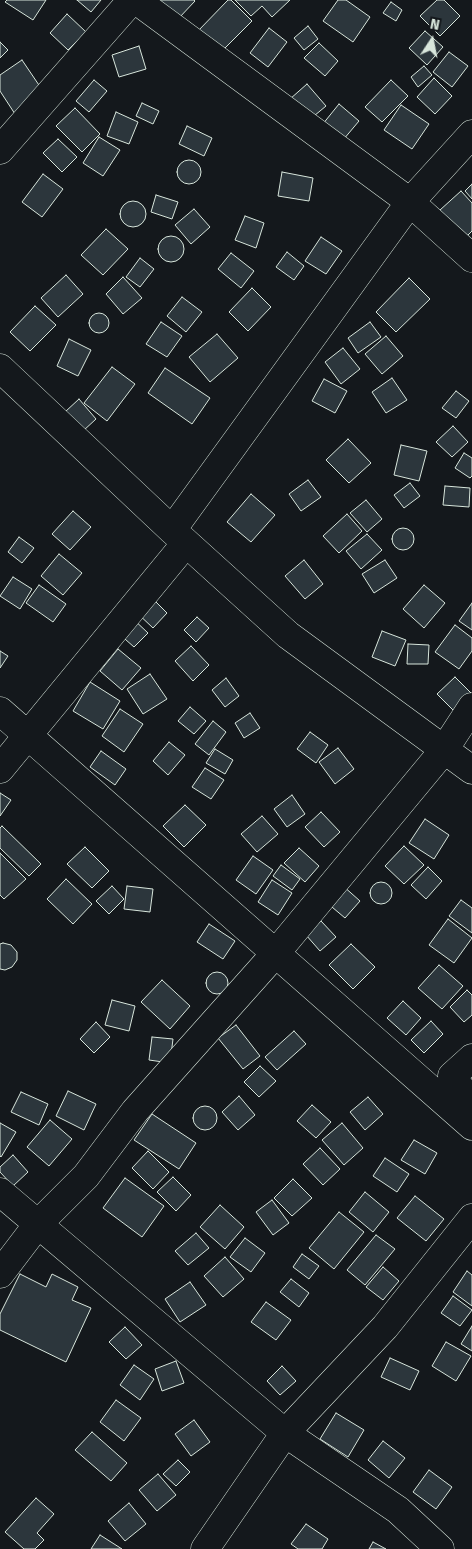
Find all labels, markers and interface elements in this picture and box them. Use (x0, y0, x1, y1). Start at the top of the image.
north arrow (407, 15, 457, 65)
text: N (429, 16, 441, 34)

